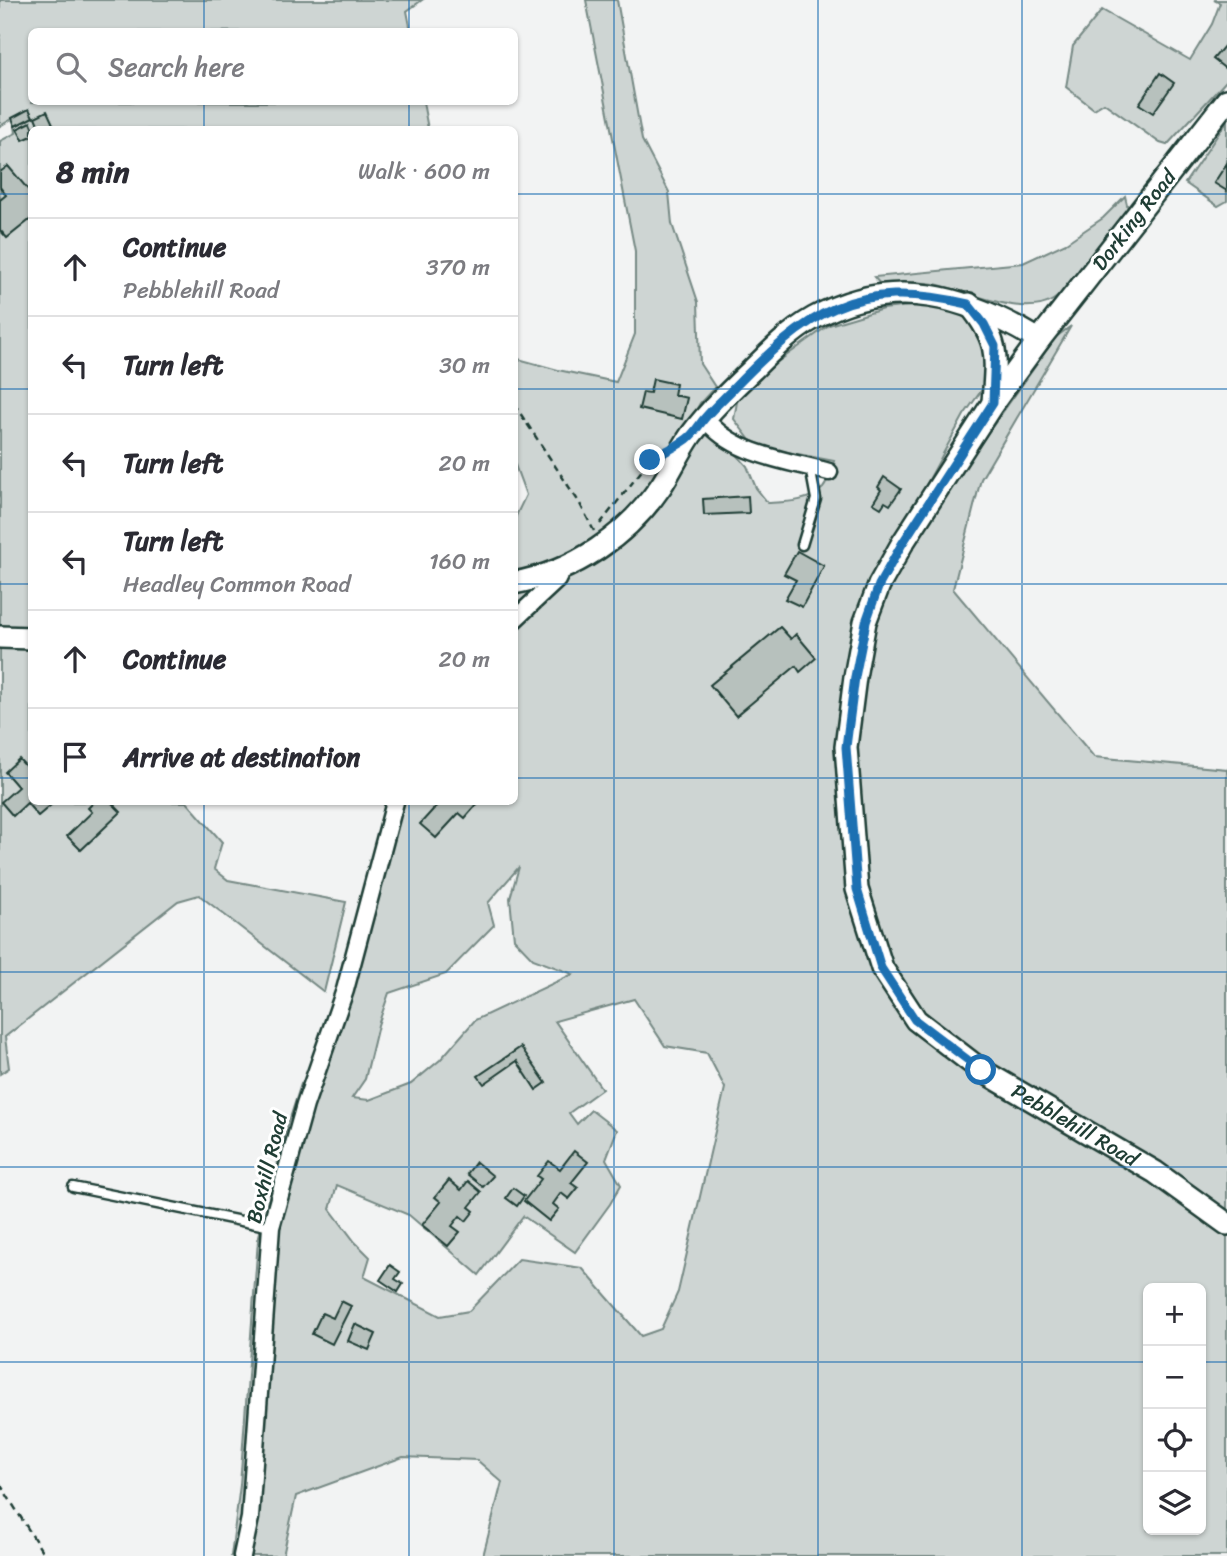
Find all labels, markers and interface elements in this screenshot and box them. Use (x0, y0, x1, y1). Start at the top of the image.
search box (28, 28, 518, 105)
text: Search here (108, 44, 245, 90)
icon: search (52, 48, 90, 86)
text: 8 min (56, 145, 129, 199)
text: Walk · 600 m (358, 151, 490, 192)
street label: Dorking Road (1082, 159, 1187, 279)
text: Continue (123, 224, 226, 270)
text: 370 m (426, 247, 490, 288)
icon: ahead (56, 248, 94, 286)
text: Pebblehill Road (123, 270, 279, 311)
text: Turn left (123, 342, 223, 388)
text: 30 m (439, 345, 490, 386)
icon: left (56, 346, 94, 384)
text: Turn left (123, 440, 223, 486)
text: 20 m (439, 443, 490, 484)
icon: left (56, 444, 94, 482)
route end (634, 444, 665, 475)
text: Turn left (123, 518, 223, 564)
text: 160 m (429, 541, 490, 582)
icon: left (56, 542, 94, 580)
text: Headley Common Road (123, 564, 351, 605)
text: Continue (123, 636, 226, 682)
text: 20 m (439, 639, 490, 680)
icon: ahead (56, 640, 94, 678)
text: Arrive at destination (123, 734, 360, 780)
icon: arrive (56, 738, 94, 776)
route start (965, 1054, 996, 1085)
street label: Pebblehill Road (1004, 1073, 1148, 1178)
street label: Boxhill Road (235, 1106, 300, 1228)
map controls (1143, 1283, 1206, 1535)
button: + (1143, 1283, 1206, 1346)
button: − (1143, 1346, 1206, 1409)
button: locate (1143, 1409, 1206, 1472)
button: layers (1143, 1472, 1206, 1535)

